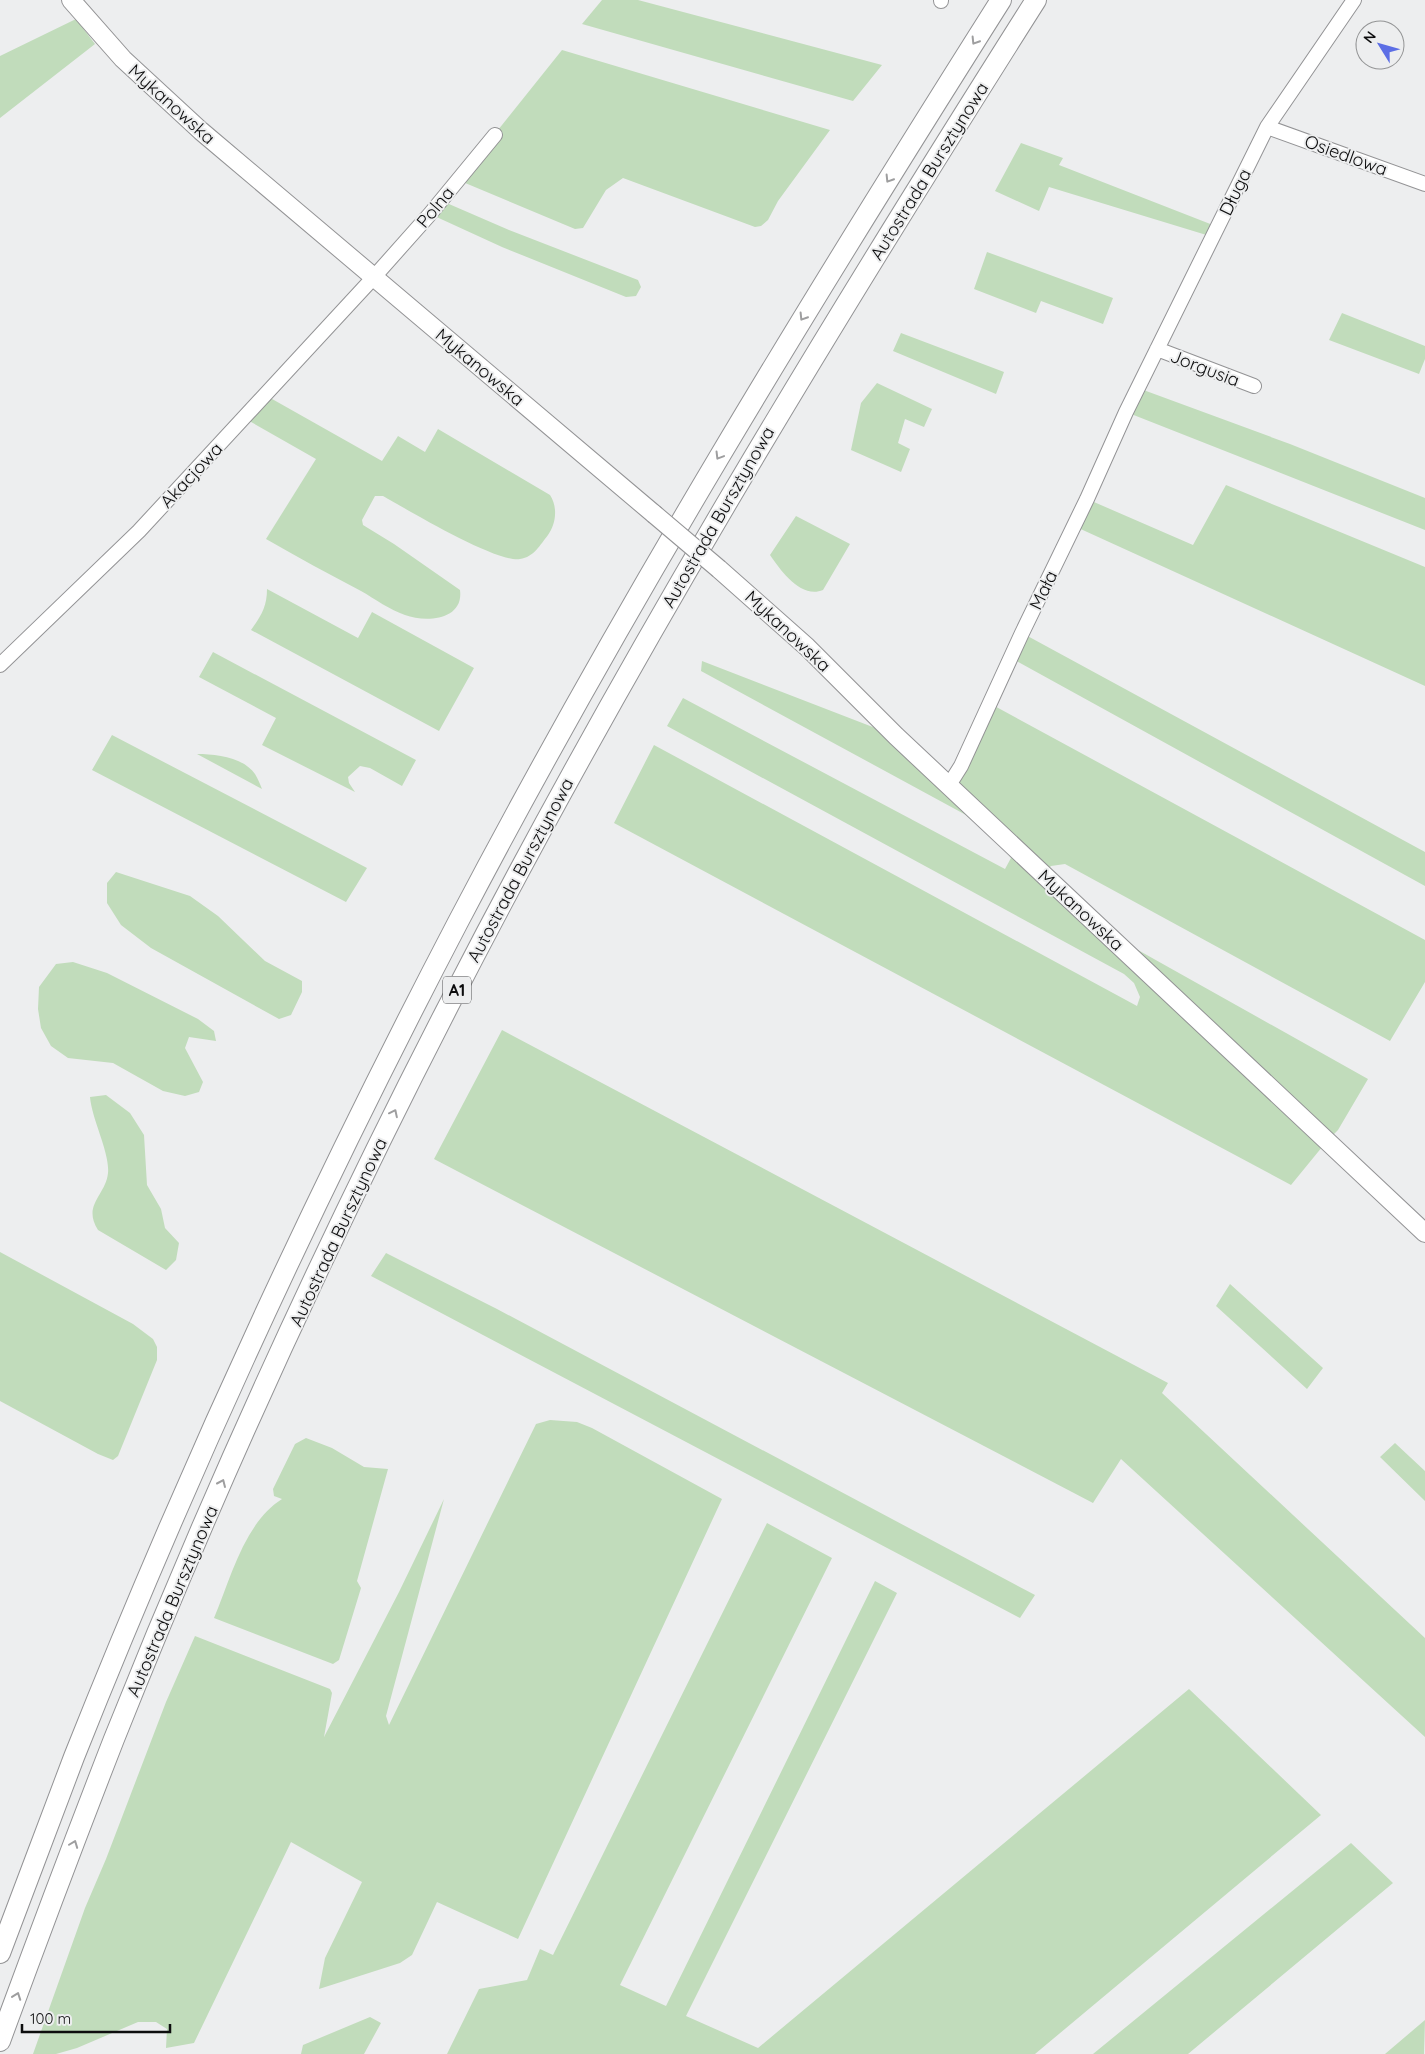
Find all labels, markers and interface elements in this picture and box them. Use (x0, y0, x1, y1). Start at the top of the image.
north arrow (1355, 20, 1405, 70)
text: N (1359, 28, 1380, 47)
one-way arrow (972, 36, 981, 45)
street label: Mykanowska (124, 59, 220, 149)
street label: Autostrada Bursztynowa (865, 78, 993, 264)
street label: Osiedlowa (1301, 129, 1391, 181)
street label: Długa (1214, 165, 1256, 219)
one-way arrow (886, 173, 895, 183)
street label: Polna (411, 182, 459, 232)
one-way arrow (800, 312, 810, 321)
street label: Mykanowska (431, 323, 529, 411)
street label: Jorgusia (1167, 344, 1243, 392)
street label: Autostrada Bursztynowa (657, 422, 779, 612)
street label: Akacjowa (155, 437, 227, 513)
one-way arrow (716, 451, 726, 460)
street label: Mała (1024, 567, 1062, 613)
street label: Mykanowska (740, 585, 836, 677)
street label: Autostrada Bursztynowa (462, 774, 578, 966)
street label: Mykanowska (1033, 864, 1129, 956)
road number: A1 (443, 976, 471, 1004)
one-way arrow (388, 1110, 398, 1119)
street label: Autostrada Bursztynowa (284, 1134, 392, 1330)
one-way arrow (216, 1479, 226, 1488)
street label: Autostrada Bursztynowa (121, 1502, 223, 1700)
one-way arrow (68, 1840, 78, 1848)
one-way arrow (11, 1992, 21, 2000)
scale bar (22, 2002, 170, 2034)
text: 100 m (30, 2009, 71, 2028)

